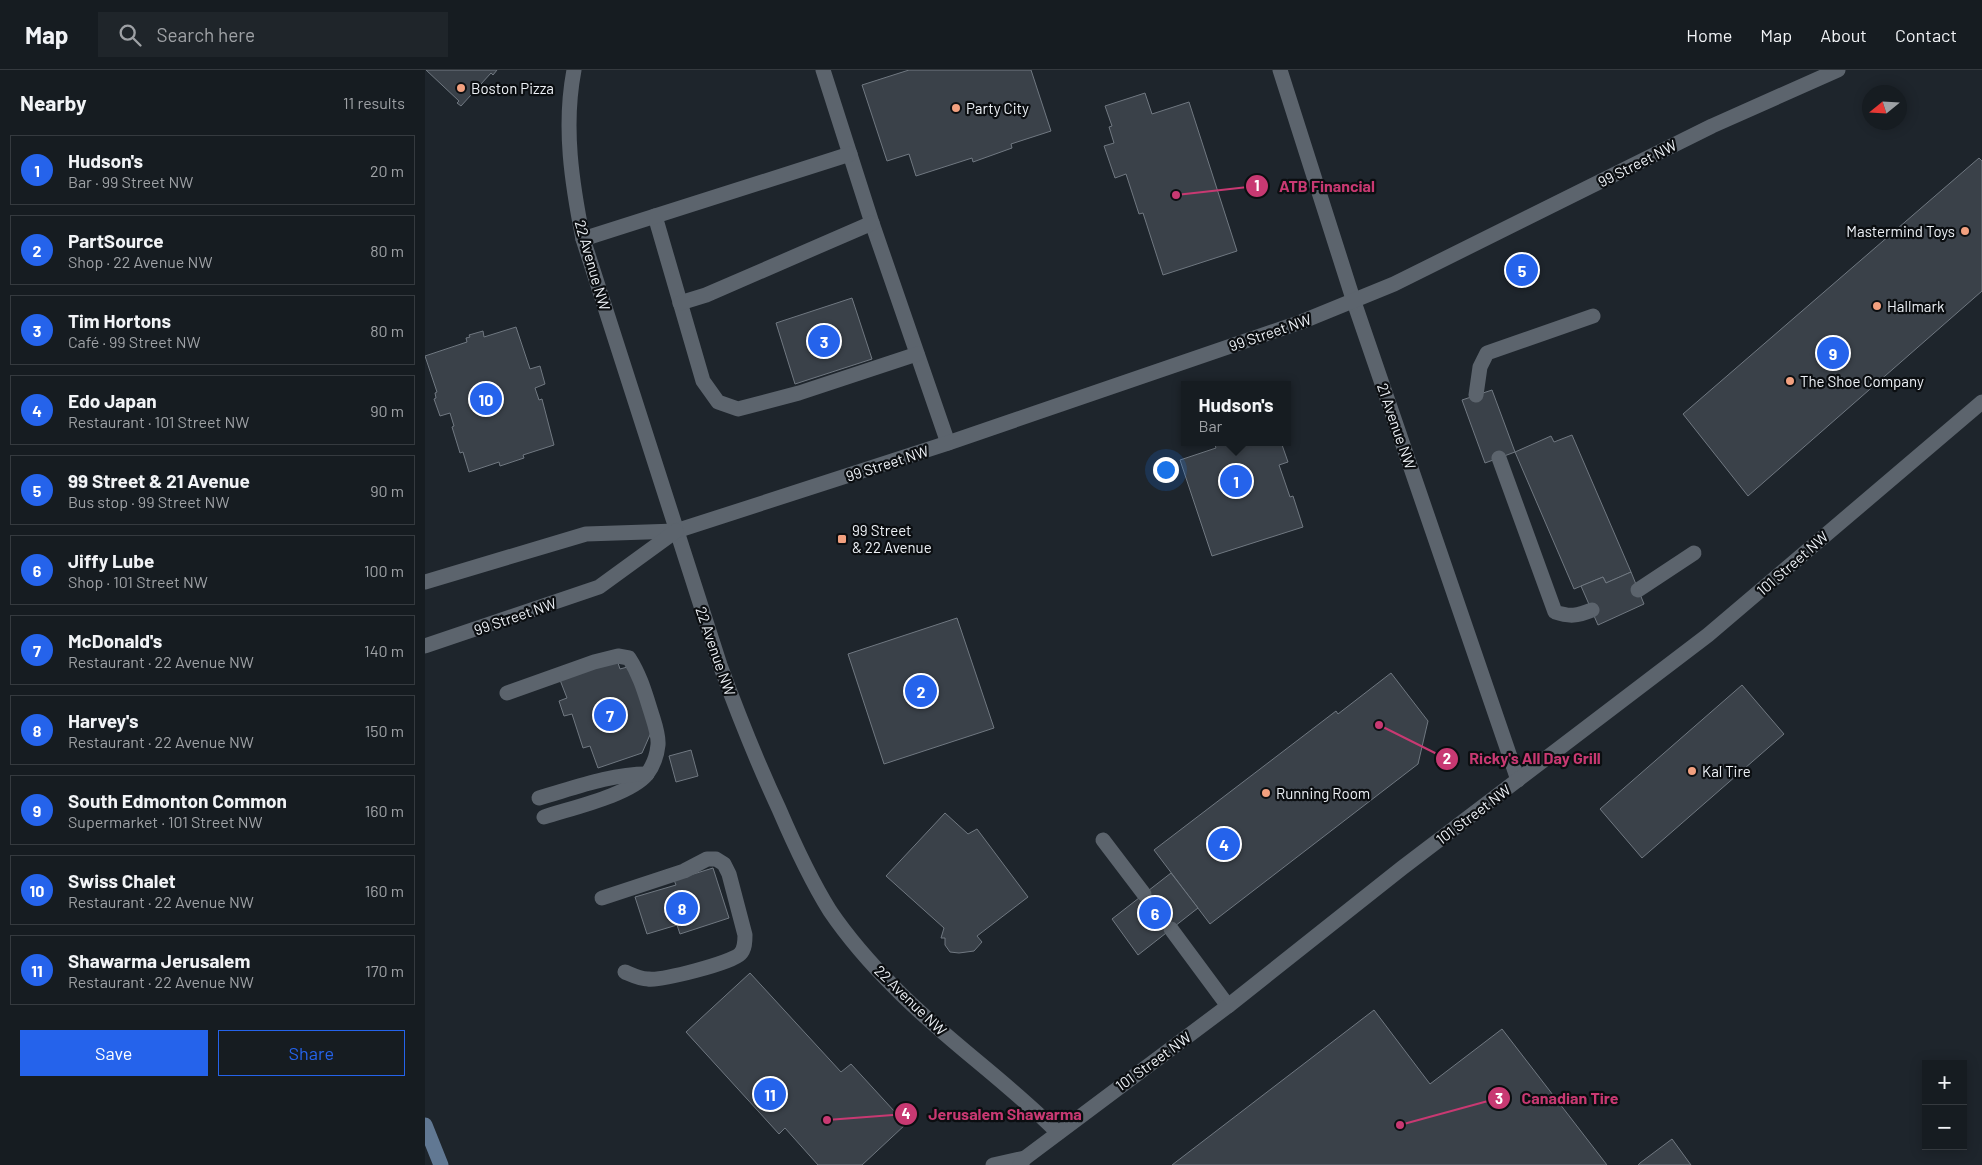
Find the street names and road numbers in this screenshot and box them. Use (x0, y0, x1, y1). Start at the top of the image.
street label: 99 Street NW (1595, 135, 1679, 191)
street label: 22 Avenue NW (572, 218, 614, 312)
street label: 99 Street NW (1226, 310, 1314, 354)
street label: 21 Avenue NW (1374, 380, 1420, 472)
street label: 99 Street NW (843, 441, 931, 485)
street label: 101 Street NW (1753, 527, 1831, 599)
street label: 99 Street NW (471, 594, 559, 638)
street label: 22 Avenue NW (692, 604, 740, 698)
street label: 101 Street NW (1432, 780, 1514, 848)
street label: 22 Avenue NW (871, 961, 951, 1039)
street label: 101 Street NW (1112, 1028, 1194, 1094)

